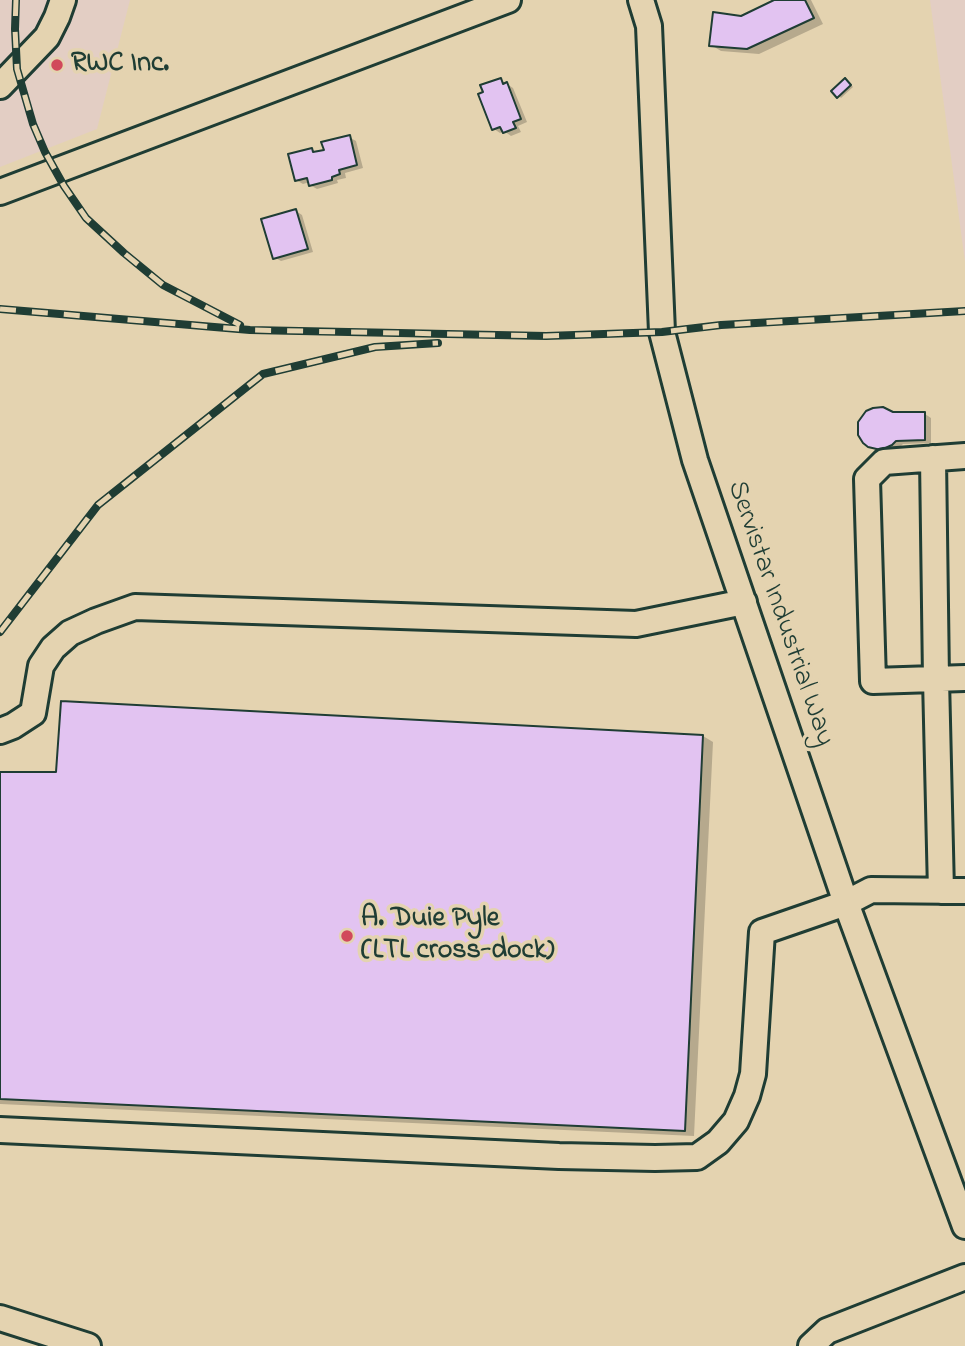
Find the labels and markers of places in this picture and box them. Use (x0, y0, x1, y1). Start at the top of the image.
place label: RWC Inc. (71, 48, 169, 82)
marker: RWC Inc. (49, 57, 65, 73)
place label: A. Duie Pyle (LTL cross-dock) (361, 903, 554, 969)
marker: A. Duie Pyle (LTL cross-dock) (339, 928, 355, 944)

